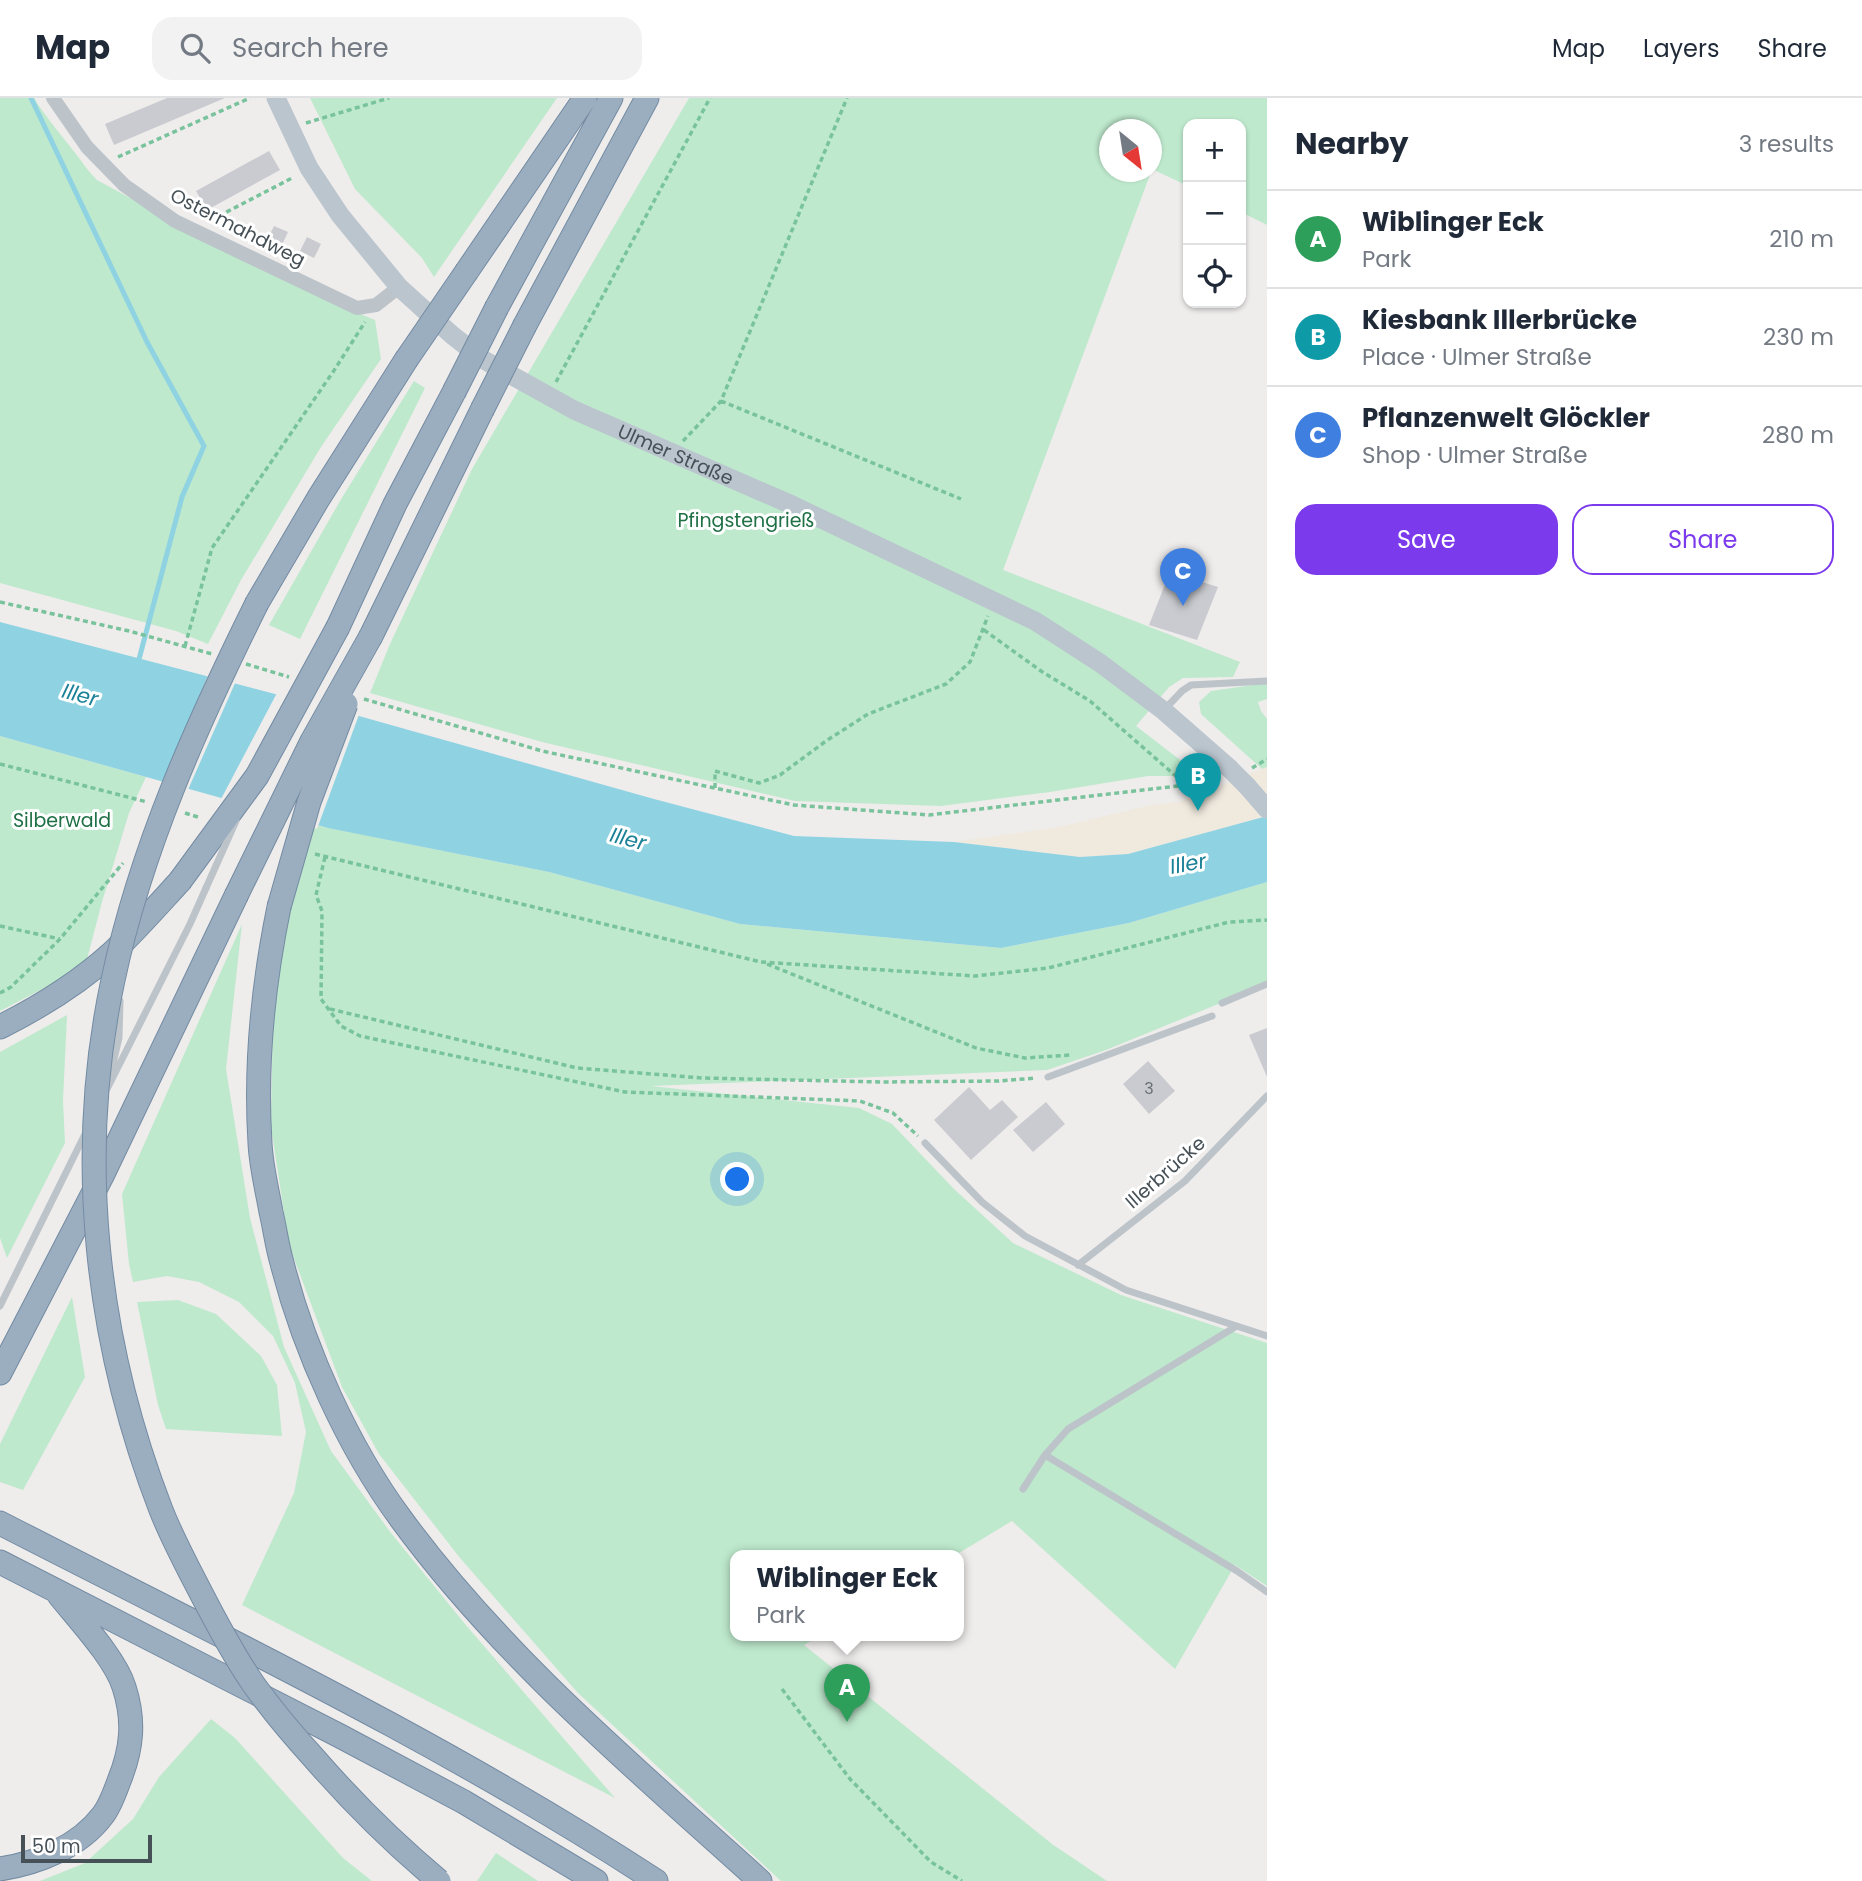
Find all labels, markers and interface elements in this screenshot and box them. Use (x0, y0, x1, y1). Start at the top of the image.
search box (152, 17, 642, 80)
text: Map (35, 24, 110, 71)
icon: search (176, 29, 214, 67)
text: Search here (232, 30, 389, 66)
text: Map (1552, 32, 1605, 65)
text: Layers (1643, 32, 1719, 65)
text: Share (1757, 32, 1827, 65)
north arrow (1099, 119, 1162, 182)
map controls (1183, 119, 1246, 308)
button: + (1183, 119, 1246, 182)
text: Nearby (1295, 122, 1409, 165)
text: 3 results (1739, 128, 1834, 160)
street label: Ostermahdweg (166, 182, 310, 273)
button: − (1183, 182, 1246, 245)
text: Wiblinger Eck (1362, 204, 1544, 240)
text: A (1310, 223, 1326, 255)
text: 210 m (1769, 223, 1834, 255)
text: Park (1362, 243, 1411, 275)
button: locate (1183, 245, 1246, 308)
text: Kiesbank Illerbrücke (1362, 302, 1637, 338)
text: B (1310, 321, 1326, 353)
text: 230 m (1763, 321, 1834, 353)
text: Place · Ulmer Straße (1362, 341, 1592, 373)
text: Pflanzenwelt Glöckler (1362, 400, 1650, 436)
street label: Ulmer Straße (614, 418, 738, 492)
text: C (1309, 419, 1327, 451)
text: 280 m (1762, 419, 1834, 451)
text: Shop · Ulmer Straße (1362, 439, 1587, 471)
button: Save (1295, 504, 1558, 575)
button: Share (1572, 504, 1834, 575)
park label: Pfingstengrieß (677, 507, 815, 534)
pin: C (1160, 548, 1206, 606)
water label: Iller (59, 676, 103, 714)
pin: B (1175, 753, 1221, 811)
park label: Silberwald (13, 807, 111, 834)
water label: Iller (607, 820, 651, 858)
water label: Iller (1167, 846, 1209, 881)
house number: 3 (1144, 1077, 1154, 1100)
street label: Illerbrücke (1119, 1130, 1211, 1215)
your location (720, 1162, 754, 1196)
popup (730, 1550, 964, 1641)
text: Wiblinger Eck (756, 1560, 938, 1596)
text: Park (756, 1599, 805, 1631)
pin: A (824, 1664, 870, 1722)
scale bar (21, 1832, 152, 1864)
text: 50 m (32, 1833, 81, 1860)

